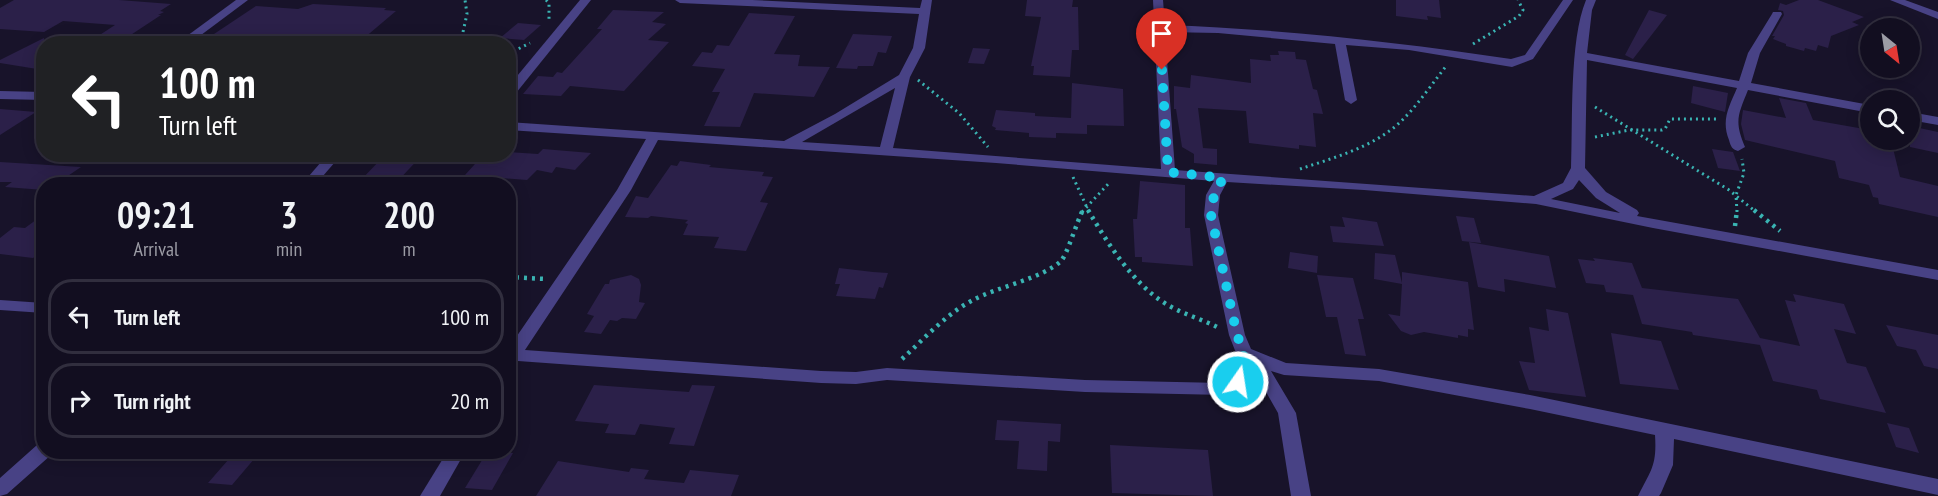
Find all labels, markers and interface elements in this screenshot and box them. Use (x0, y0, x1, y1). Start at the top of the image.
pin (1136, 8, 1187, 70)
icon: arrive (1145, 17, 1178, 50)
north arrow (1860, 18, 1920, 78)
map controls (1860, 18, 1920, 150)
text: 100 m (159, 55, 256, 110)
icon: left (60, 60, 138, 138)
button: search (1860, 90, 1920, 150)
text: Turn left (159, 108, 237, 142)
text: 09:21 (117, 191, 195, 238)
text: 3 (280, 191, 298, 238)
text: 200 (383, 191, 435, 238)
text: Arrival (133, 236, 179, 262)
text: min (276, 236, 302, 262)
text: m (403, 236, 416, 262)
icon: left (63, 300, 96, 333)
text: Turn left (114, 303, 180, 331)
text: 100 m (440, 303, 489, 331)
position arrow (1206, 350, 1270, 414)
icon: right (63, 384, 96, 417)
text: Turn right (114, 387, 191, 415)
text: 20 m (450, 387, 489, 415)

